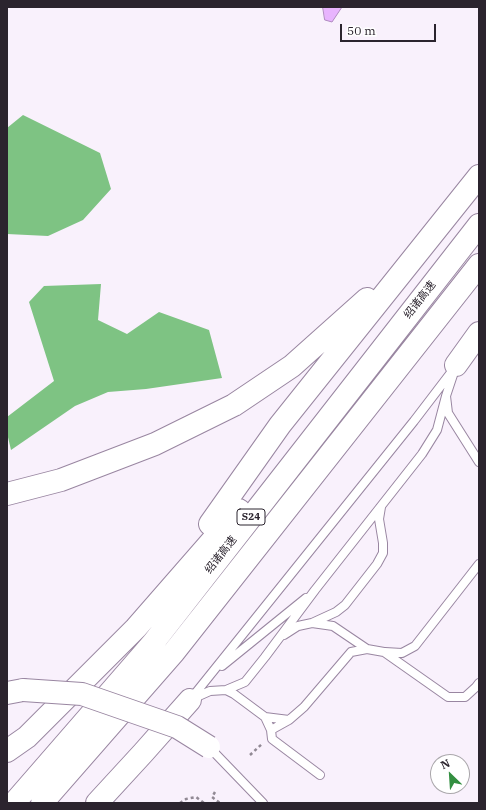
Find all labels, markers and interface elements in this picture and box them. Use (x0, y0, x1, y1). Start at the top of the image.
scale bar (342, 16, 438, 42)
text: 50 m (347, 23, 376, 38)
street label: 绍诸高速 (401, 279, 439, 321)
road number: S24 (237, 509, 265, 525)
street label: 绍诸高速 (202, 534, 240, 576)
north arrow (430, 754, 470, 794)
text: N (438, 756, 452, 772)

